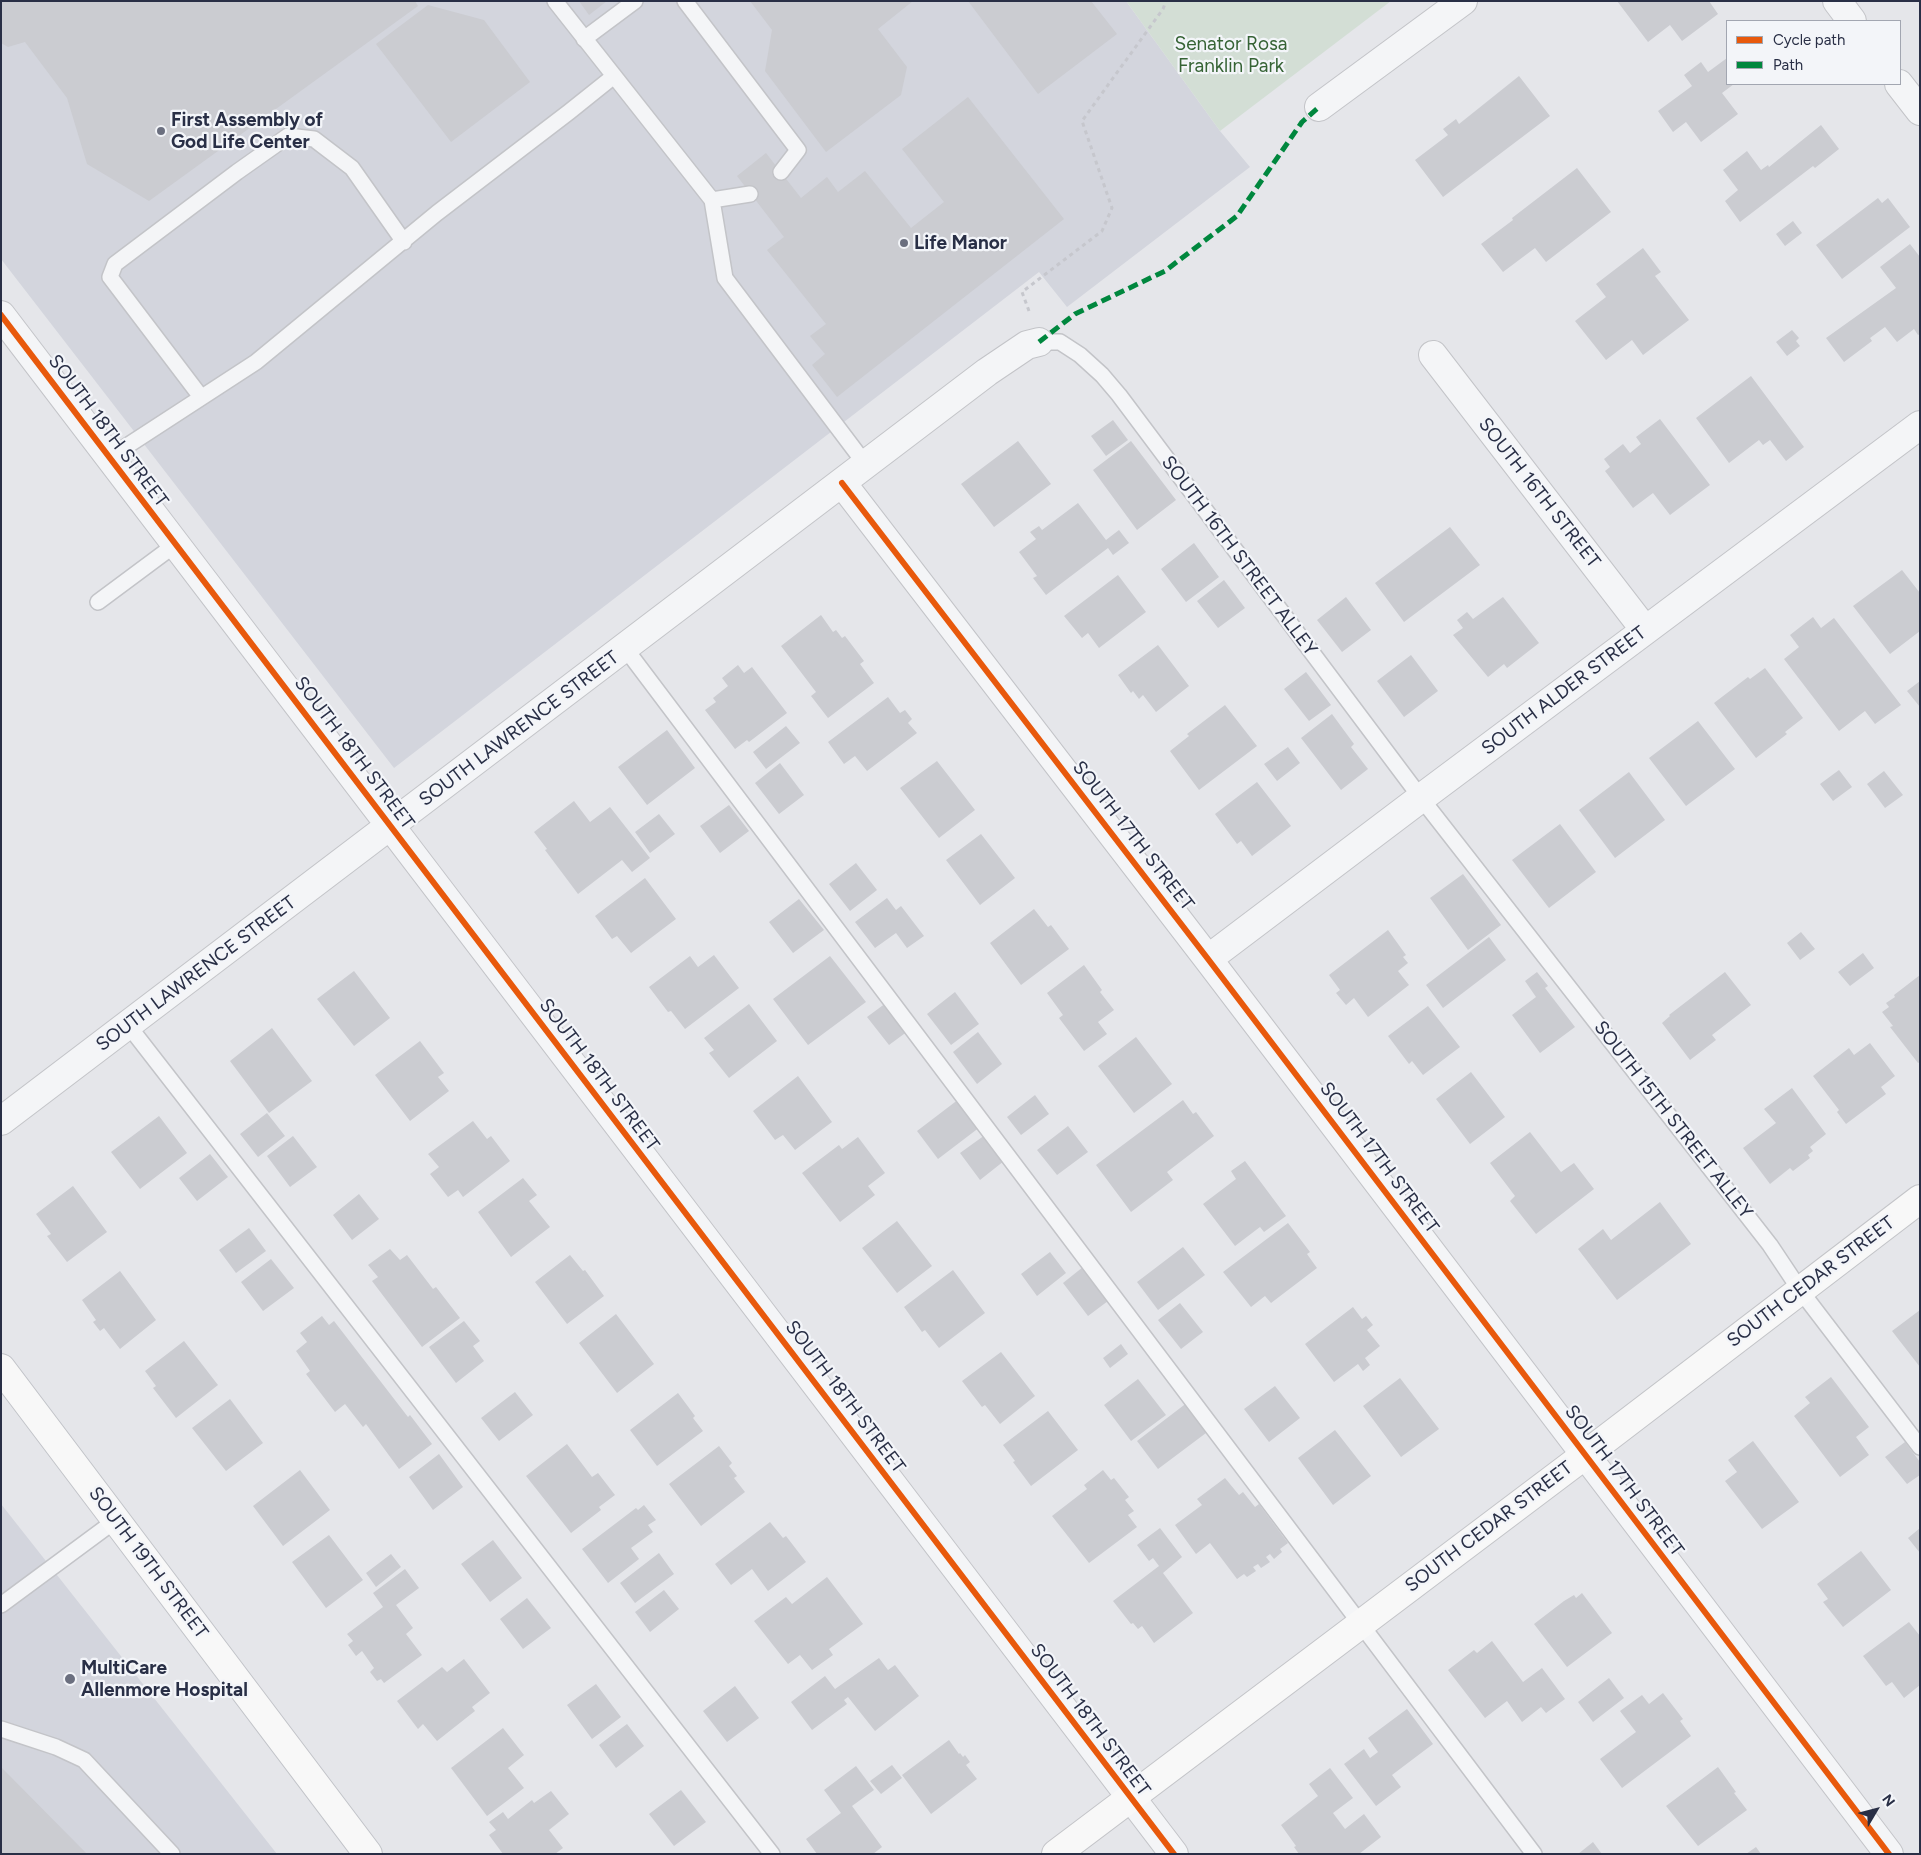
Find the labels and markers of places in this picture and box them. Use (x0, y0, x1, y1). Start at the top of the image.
place label: First Assembly of God Life Center (171, 109, 323, 153)
marker: First Assembly of God Life Center (155, 125, 167, 137)
place label: Life Manor (914, 232, 1007, 254)
marker: Life Manor (898, 237, 910, 249)
place label: MultiCare Allenmore Hospital (81, 1657, 248, 1701)
marker: MultiCare Allenmore Hospital (63, 1672, 77, 1686)

